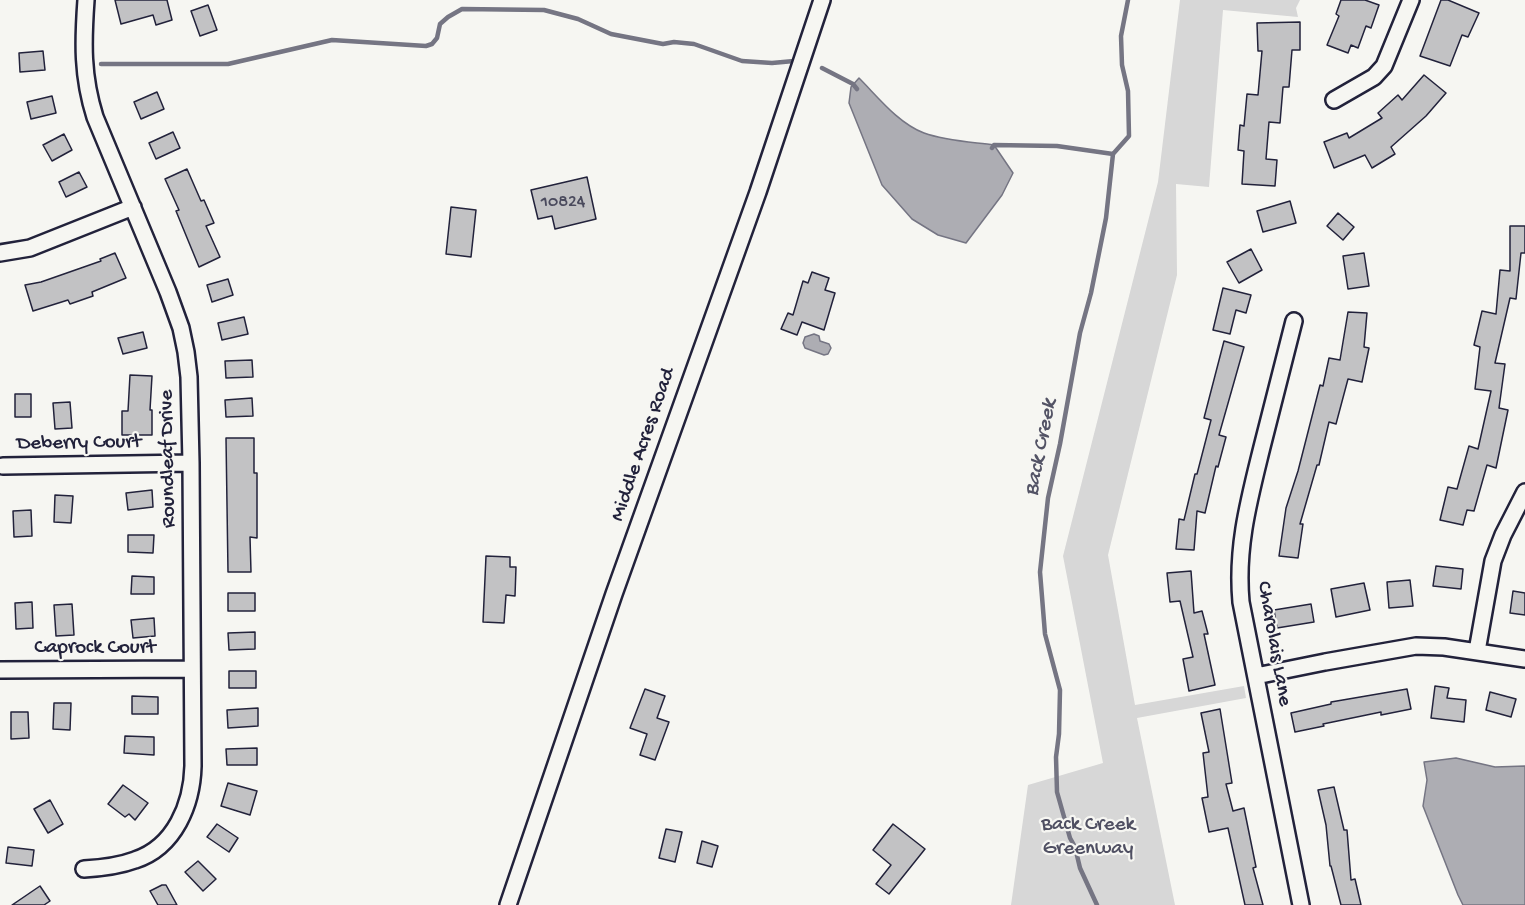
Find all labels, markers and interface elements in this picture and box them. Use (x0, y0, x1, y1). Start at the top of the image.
house number: 10824 (541, 192, 585, 214)
street label: Middle Acres Road (606, 365, 682, 525)
street label: Roundleaf Drive (155, 390, 183, 528)
water label: Back Creek (1020, 397, 1064, 499)
street label: Deberry Court (16, 430, 142, 458)
street label: Charolais Lane (1250, 580, 1296, 708)
street label: Caprock Court (34, 636, 156, 662)
park label: Back Creek Greenway (1041, 813, 1135, 863)

